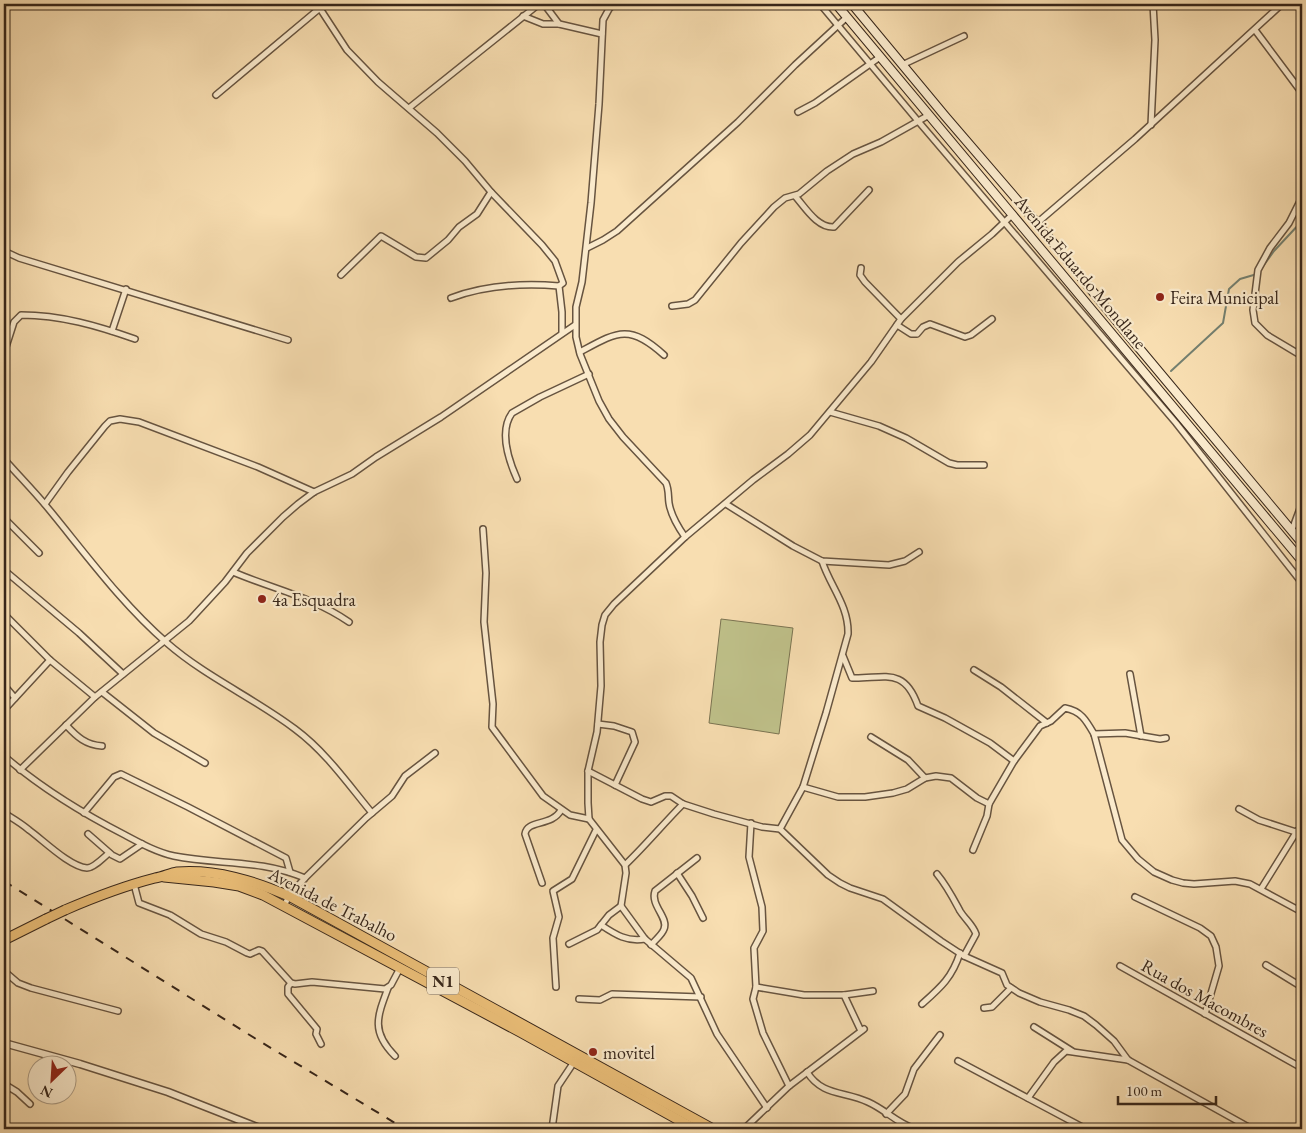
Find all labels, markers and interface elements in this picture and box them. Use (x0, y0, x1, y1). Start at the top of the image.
street label: Avenida Eduardo Mondlane (1009, 190, 1152, 354)
place label: Feira Municipal (1170, 286, 1279, 309)
marker: Feira Municipal (1154, 291, 1166, 303)
place label: 4a Esquadra (272, 588, 357, 611)
marker: 4a Esquadra (256, 593, 268, 605)
street label: Avenida de Trabalho (264, 861, 401, 946)
street label: Rua dos Macombres (1138, 954, 1273, 1042)
road number: N1 (427, 968, 459, 994)
place label: movitel (603, 1041, 655, 1064)
marker: movitel (587, 1046, 599, 1058)
north arrow (28, 1056, 78, 1106)
scale bar (1118, 1073, 1216, 1105)
text: N (37, 1081, 55, 1102)
text: 100 m (1126, 1081, 1163, 1100)

